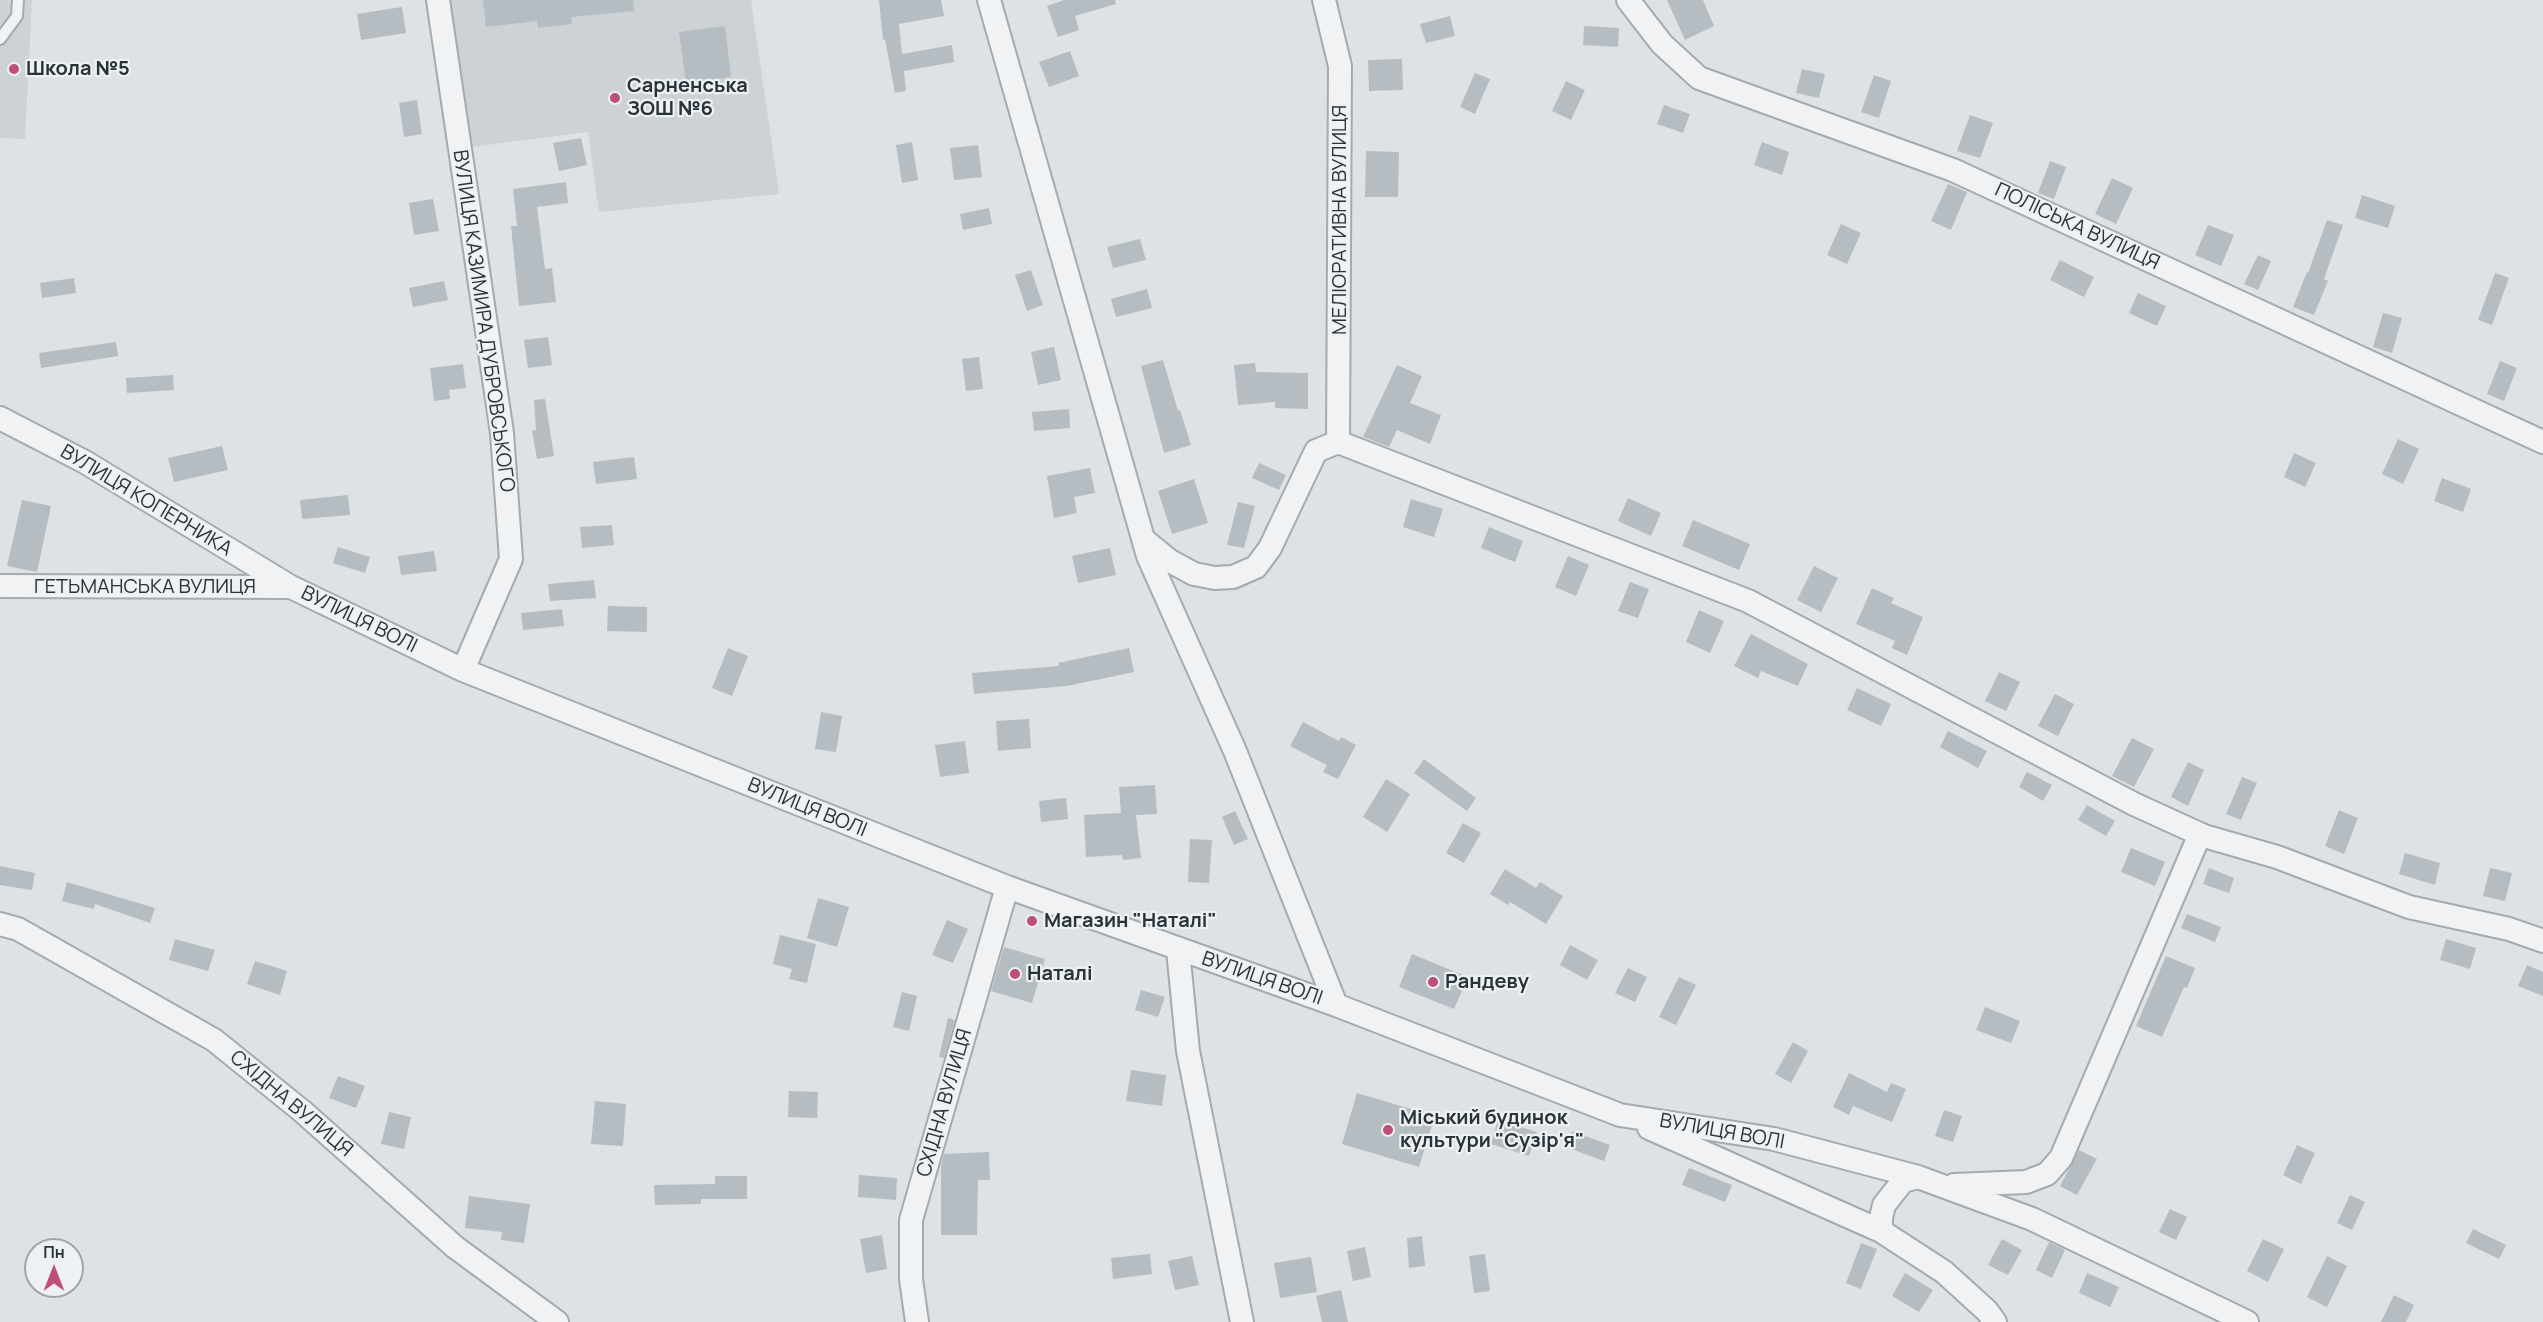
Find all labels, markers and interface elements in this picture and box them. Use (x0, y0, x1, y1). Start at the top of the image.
place label: Школа №5 (26, 57, 130, 81)
marker: Школа №5 (7, 62, 21, 76)
place label: Сарненська ЗОШ №6 (627, 74, 748, 121)
marker: Сарненська ЗОШ №6 (608, 91, 622, 105)
street label: МЕЛІОРАТИВНА ВУЛИЦЯ (1328, 105, 1352, 335)
street label: ВУЛИЦЯ КАЗИМИРА ДУБРОВСЬКОГО (447, 148, 519, 494)
street label: ПОЛІСЬКА ВУЛИЦЯ (1991, 178, 2163, 276)
street label: ВУЛИЦЯ КОПЕРНИКА (56, 440, 236, 562)
street label: ГЕТЬМАНСЬКА ВУЛИЦЯ (34, 575, 256, 599)
street label: ВУЛИЦЯ ВОЛІ (297, 582, 421, 658)
street label: ВУЛИЦЯ ВОЛІ (744, 773, 870, 843)
place label: Магазин "Наталі" (1044, 909, 1217, 933)
marker: Магазин "Наталі" (1025, 914, 1039, 928)
street label: ВУЛИЦЯ ВОЛІ (1198, 947, 1326, 1011)
place label: Наталі (1027, 962, 1093, 986)
marker: Наталі (1008, 967, 1022, 981)
place label: Рандеву (1445, 970, 1529, 994)
marker: Рандеву (1426, 975, 1440, 989)
street label: СХІДНА ВУЛИЦЯ (912, 1026, 978, 1180)
street label: СХІДНА ВУЛИЦЯ (225, 1046, 357, 1162)
place label: Міський будинок культури "Сузір'я" (1400, 1106, 1584, 1153)
street label: ВУЛИЦЯ ВОЛІ (1658, 1109, 1786, 1155)
marker: Міський будинок культури "Сузір'я" (1381, 1123, 1395, 1137)
north arrow (24, 1238, 84, 1298)
text: Пн (43, 1241, 65, 1263)

